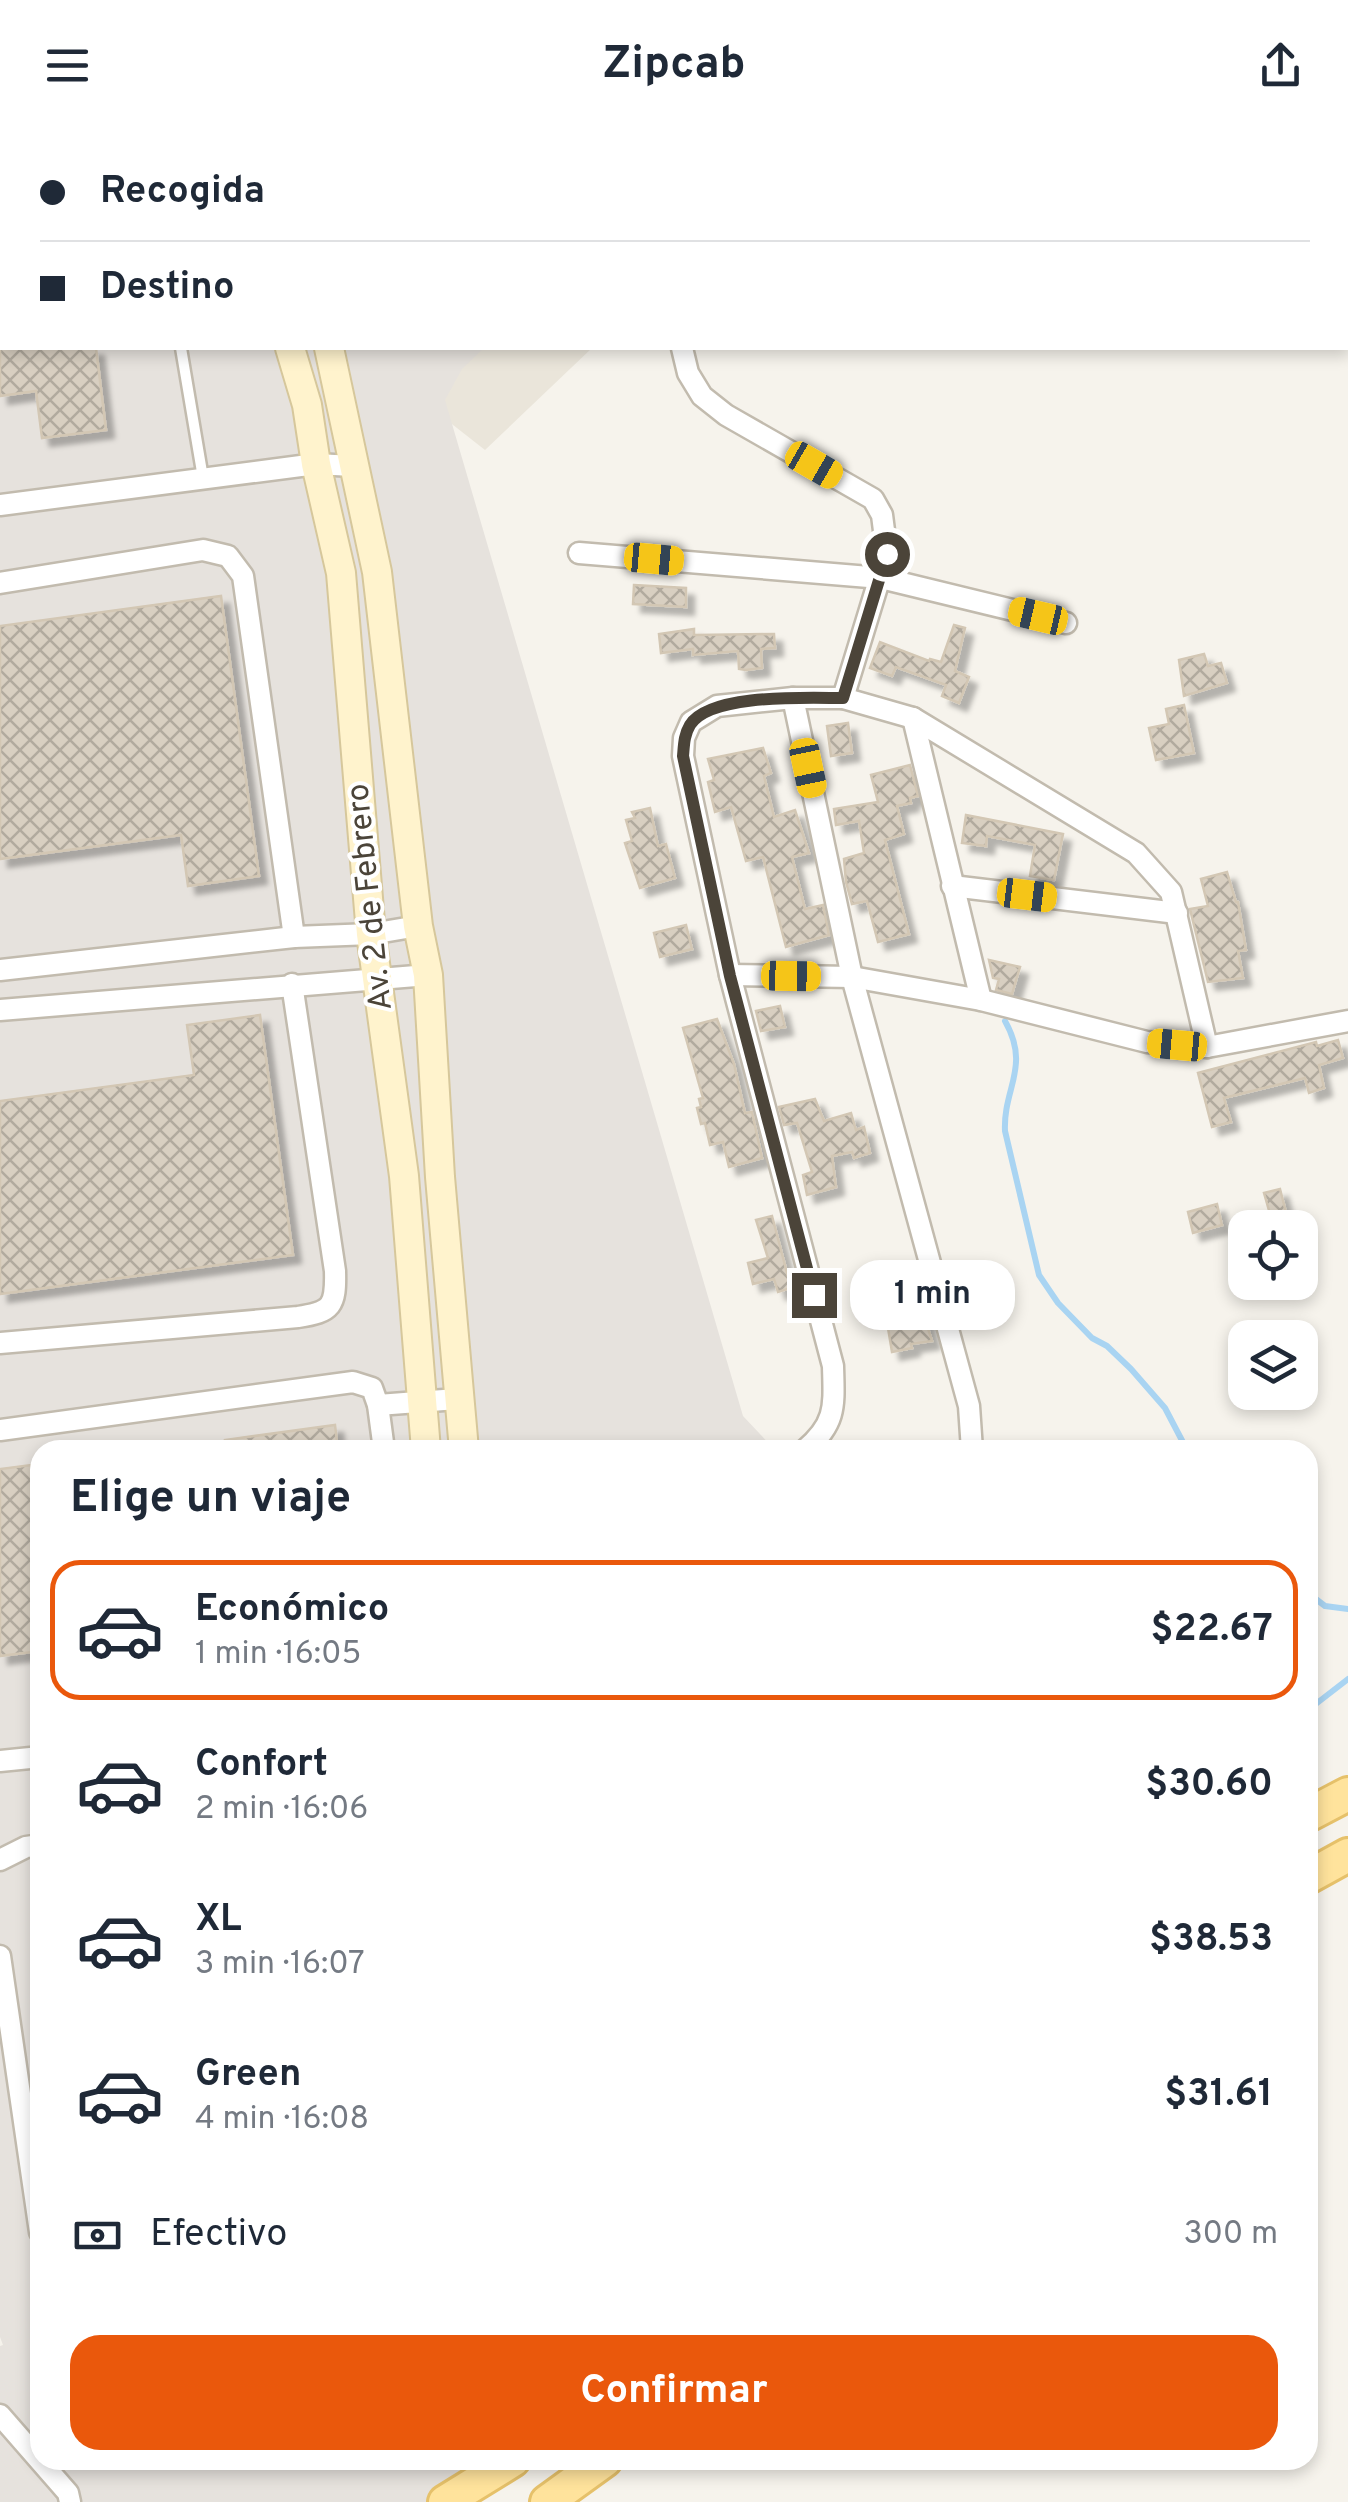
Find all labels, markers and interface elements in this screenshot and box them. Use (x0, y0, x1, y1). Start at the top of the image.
text: Zipcab (603, 37, 745, 94)
icon: menu (40, 38, 95, 93)
icon: share (1253, 38, 1308, 93)
text: Recogida (100, 168, 265, 217)
text: Destino (100, 264, 235, 313)
car (781, 437, 847, 493)
route start (865, 532, 910, 577)
car (623, 541, 685, 577)
car (1005, 595, 1071, 637)
car (787, 736, 829, 800)
street label: Av. 2 de Febrero (339, 781, 403, 1013)
car (995, 876, 1059, 914)
car (761, 960, 821, 992)
car (1146, 1027, 1208, 1063)
map controls (1228, 1210, 1318, 1410)
button: locate (1228, 1210, 1318, 1300)
callout: 1 min (849, 1260, 1014, 1330)
route end (792, 1273, 837, 1318)
text: 1 min (894, 1275, 971, 1315)
button: layers (1228, 1320, 1318, 1410)
text: Elige un viaje (70, 1471, 351, 1528)
icon: car (75, 1585, 165, 1675)
text: Económico (195, 1586, 389, 1635)
text: $22.67 (1151, 1606, 1273, 1655)
text: 1 min · 16:05 (195, 1635, 361, 1675)
icon: car (75, 1740, 165, 1830)
text: Confort (195, 1741, 328, 1790)
text: $30.60 (1145, 1761, 1273, 1810)
text: 2 min · 16:06 (195, 1790, 368, 1830)
icon: car (75, 1895, 165, 1985)
text: XL (195, 1896, 242, 1945)
text: $38.53 (1149, 1916, 1273, 1965)
text: 3 min · 16:07 (195, 1945, 365, 1985)
icon: car (75, 2050, 165, 2140)
text: Green (195, 2051, 301, 2100)
text: $31.61 (1164, 2071, 1273, 2120)
text: 4 min · 16:08 (195, 2100, 369, 2140)
icon: cash (70, 2208, 125, 2263)
text: Efectivo (150, 2211, 288, 2260)
text: 300 m (1184, 2215, 1278, 2255)
button: Confirmar (70, 2335, 1278, 2450)

